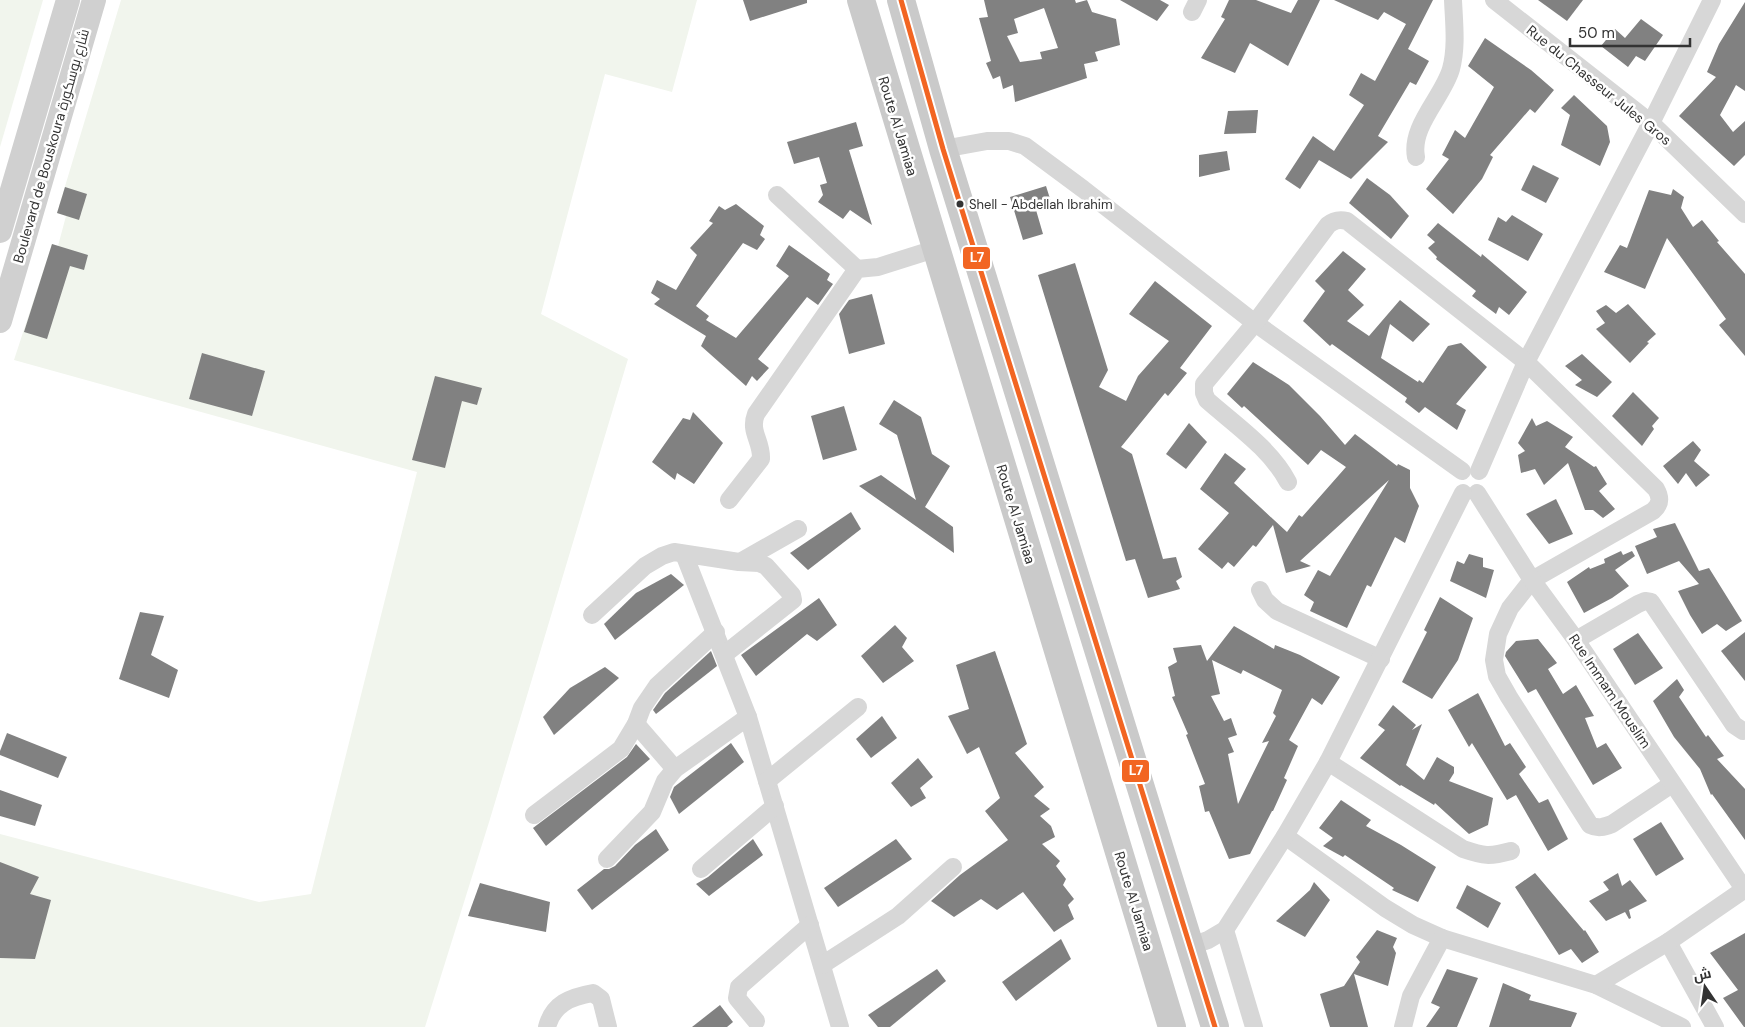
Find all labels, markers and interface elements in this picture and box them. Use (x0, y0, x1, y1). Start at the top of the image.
scale bar (1570, 15, 1690, 47)
street label: Rue du Chasseur Jules Gros (1523, 21, 1675, 149)
text: 50 m (1578, 23, 1615, 43)
street label: Boulevard de Bouskoura شارع بوسكورة (9, 27, 93, 265)
street label: Route Al Jamiaa (874, 74, 922, 178)
place label: Shell - Abdellah Ibrahim (969, 196, 1113, 213)
marker: Shell - Abdellah Ibrahim (955, 199, 965, 209)
line badge: L7 (962, 246, 991, 270)
text: L7 (970, 248, 985, 266)
street label: Route Al Jamiaa (992, 462, 1040, 566)
street label: Rue Immam Mouslim (1565, 630, 1655, 752)
line badge: L7 (1121, 759, 1150, 783)
text: L7 (1129, 761, 1144, 779)
street label: Route Al Jamiaa (1110, 849, 1158, 953)
north arrow (1680, 962, 1730, 1012)
text: ش (1691, 964, 1713, 985)

